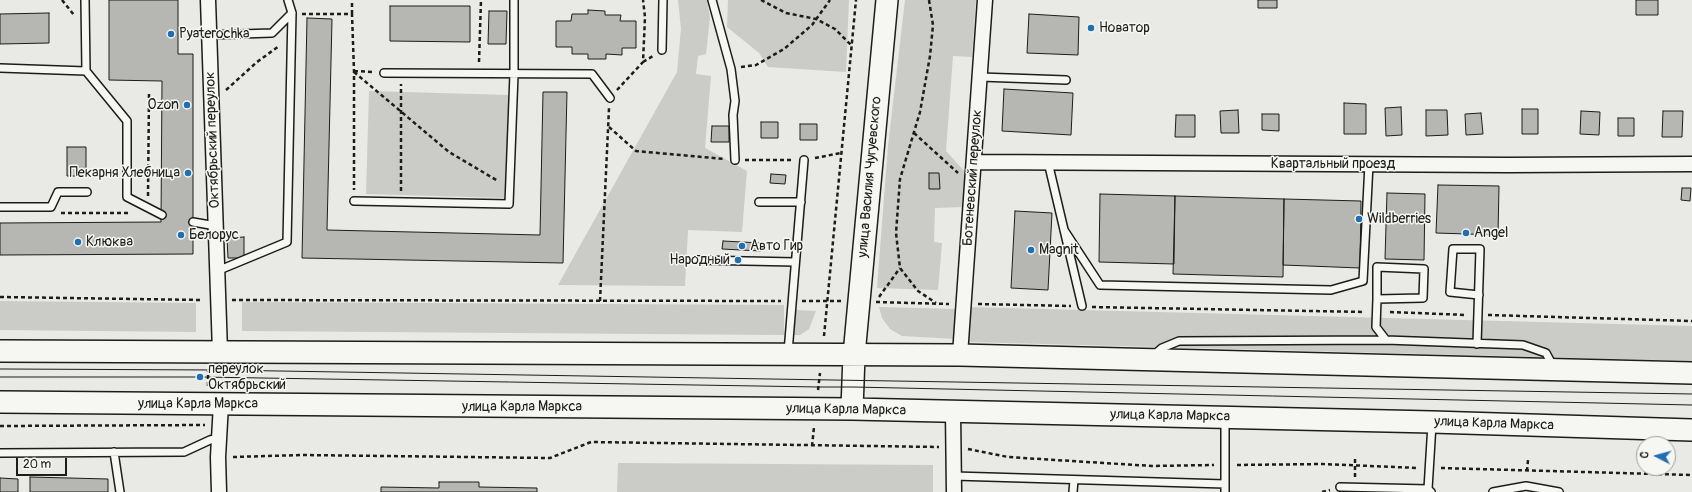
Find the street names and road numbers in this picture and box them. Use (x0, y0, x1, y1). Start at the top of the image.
street label: Октябрьский переулок (202, 71, 224, 209)
street label: улица Василия Чугуевского (855, 96, 885, 258)
street label: Ботеневский переулок (960, 109, 986, 247)
street label: Квартальный проезд (1271, 156, 1395, 172)
street label: улица Карла Маркса (138, 396, 258, 412)
street label: улица Карла Маркса (462, 399, 582, 415)
street label: улица Карла Маркса (786, 401, 906, 419)
street label: улица Карла Маркса (1110, 407, 1230, 425)
street label: улица Карла Маркса (1434, 414, 1554, 434)

